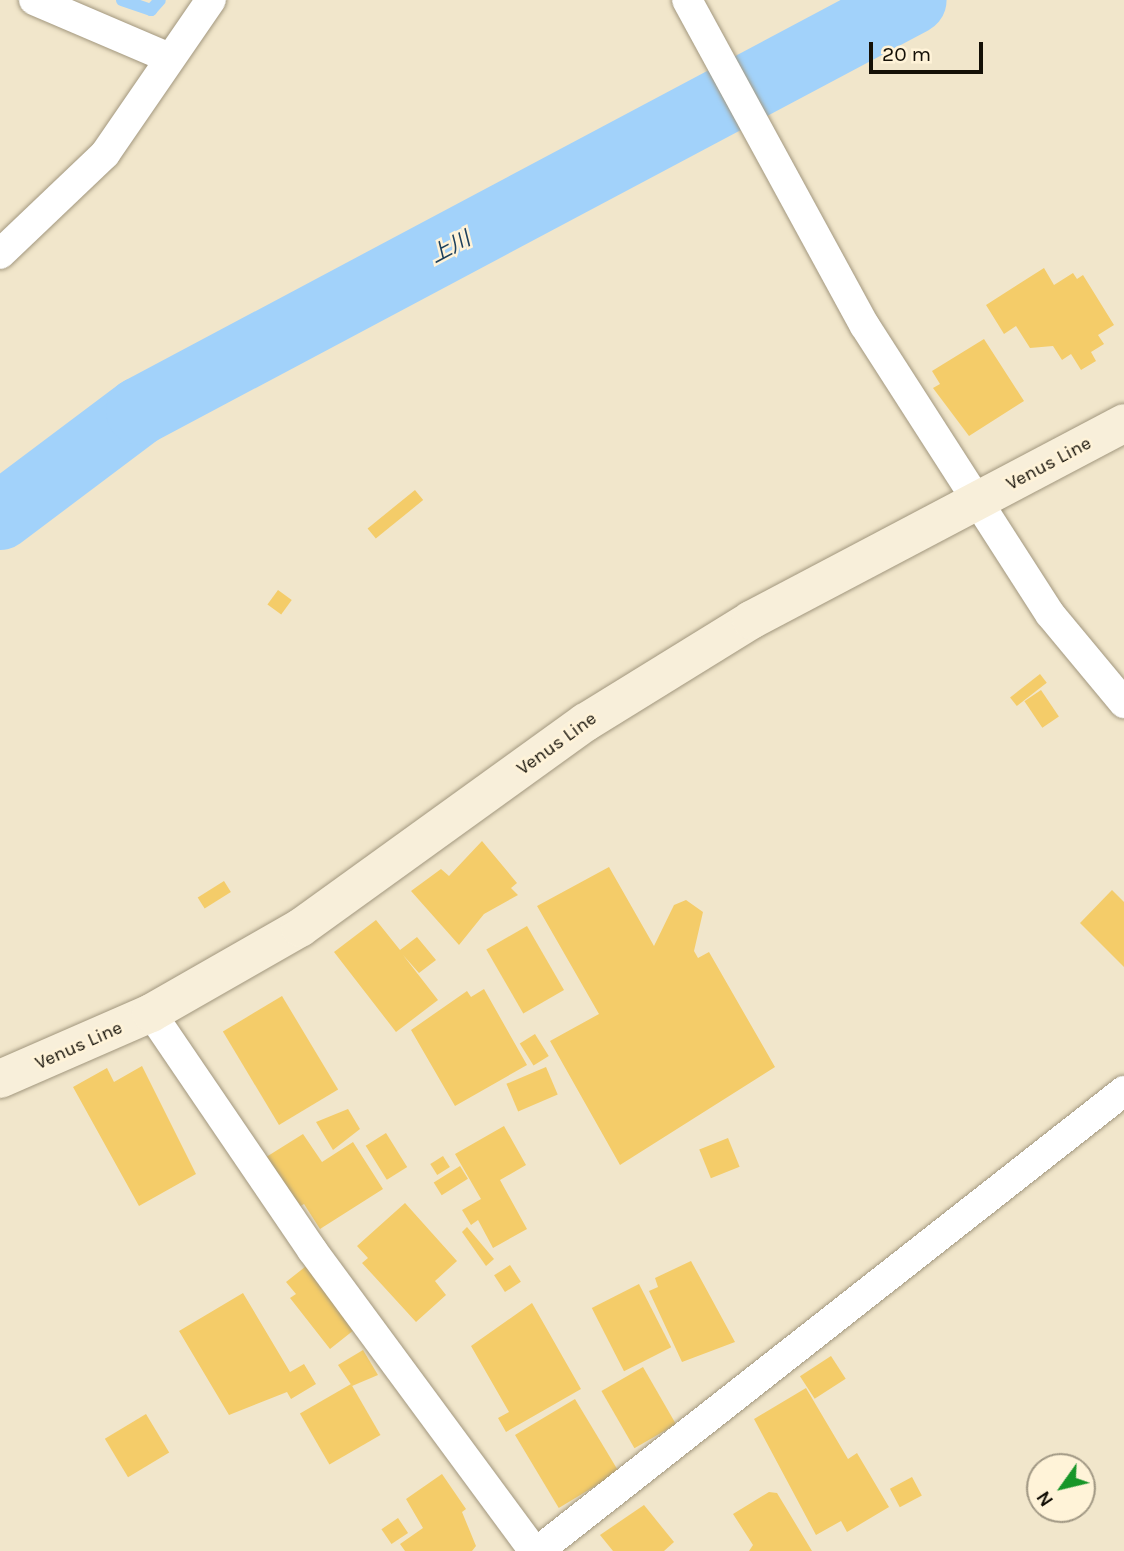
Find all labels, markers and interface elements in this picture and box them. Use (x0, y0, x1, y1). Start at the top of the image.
scale bar (872, 28, 986, 72)
text: 20 m (882, 42, 931, 66)
water label: 上川 (426, 226, 474, 268)
street label: Venus Line (1003, 432, 1095, 496)
street label: Venus Line (513, 707, 601, 781)
street label: Venus Line (32, 1017, 126, 1075)
north arrow (1026, 1453, 1096, 1523)
text: N (1032, 1487, 1058, 1510)

